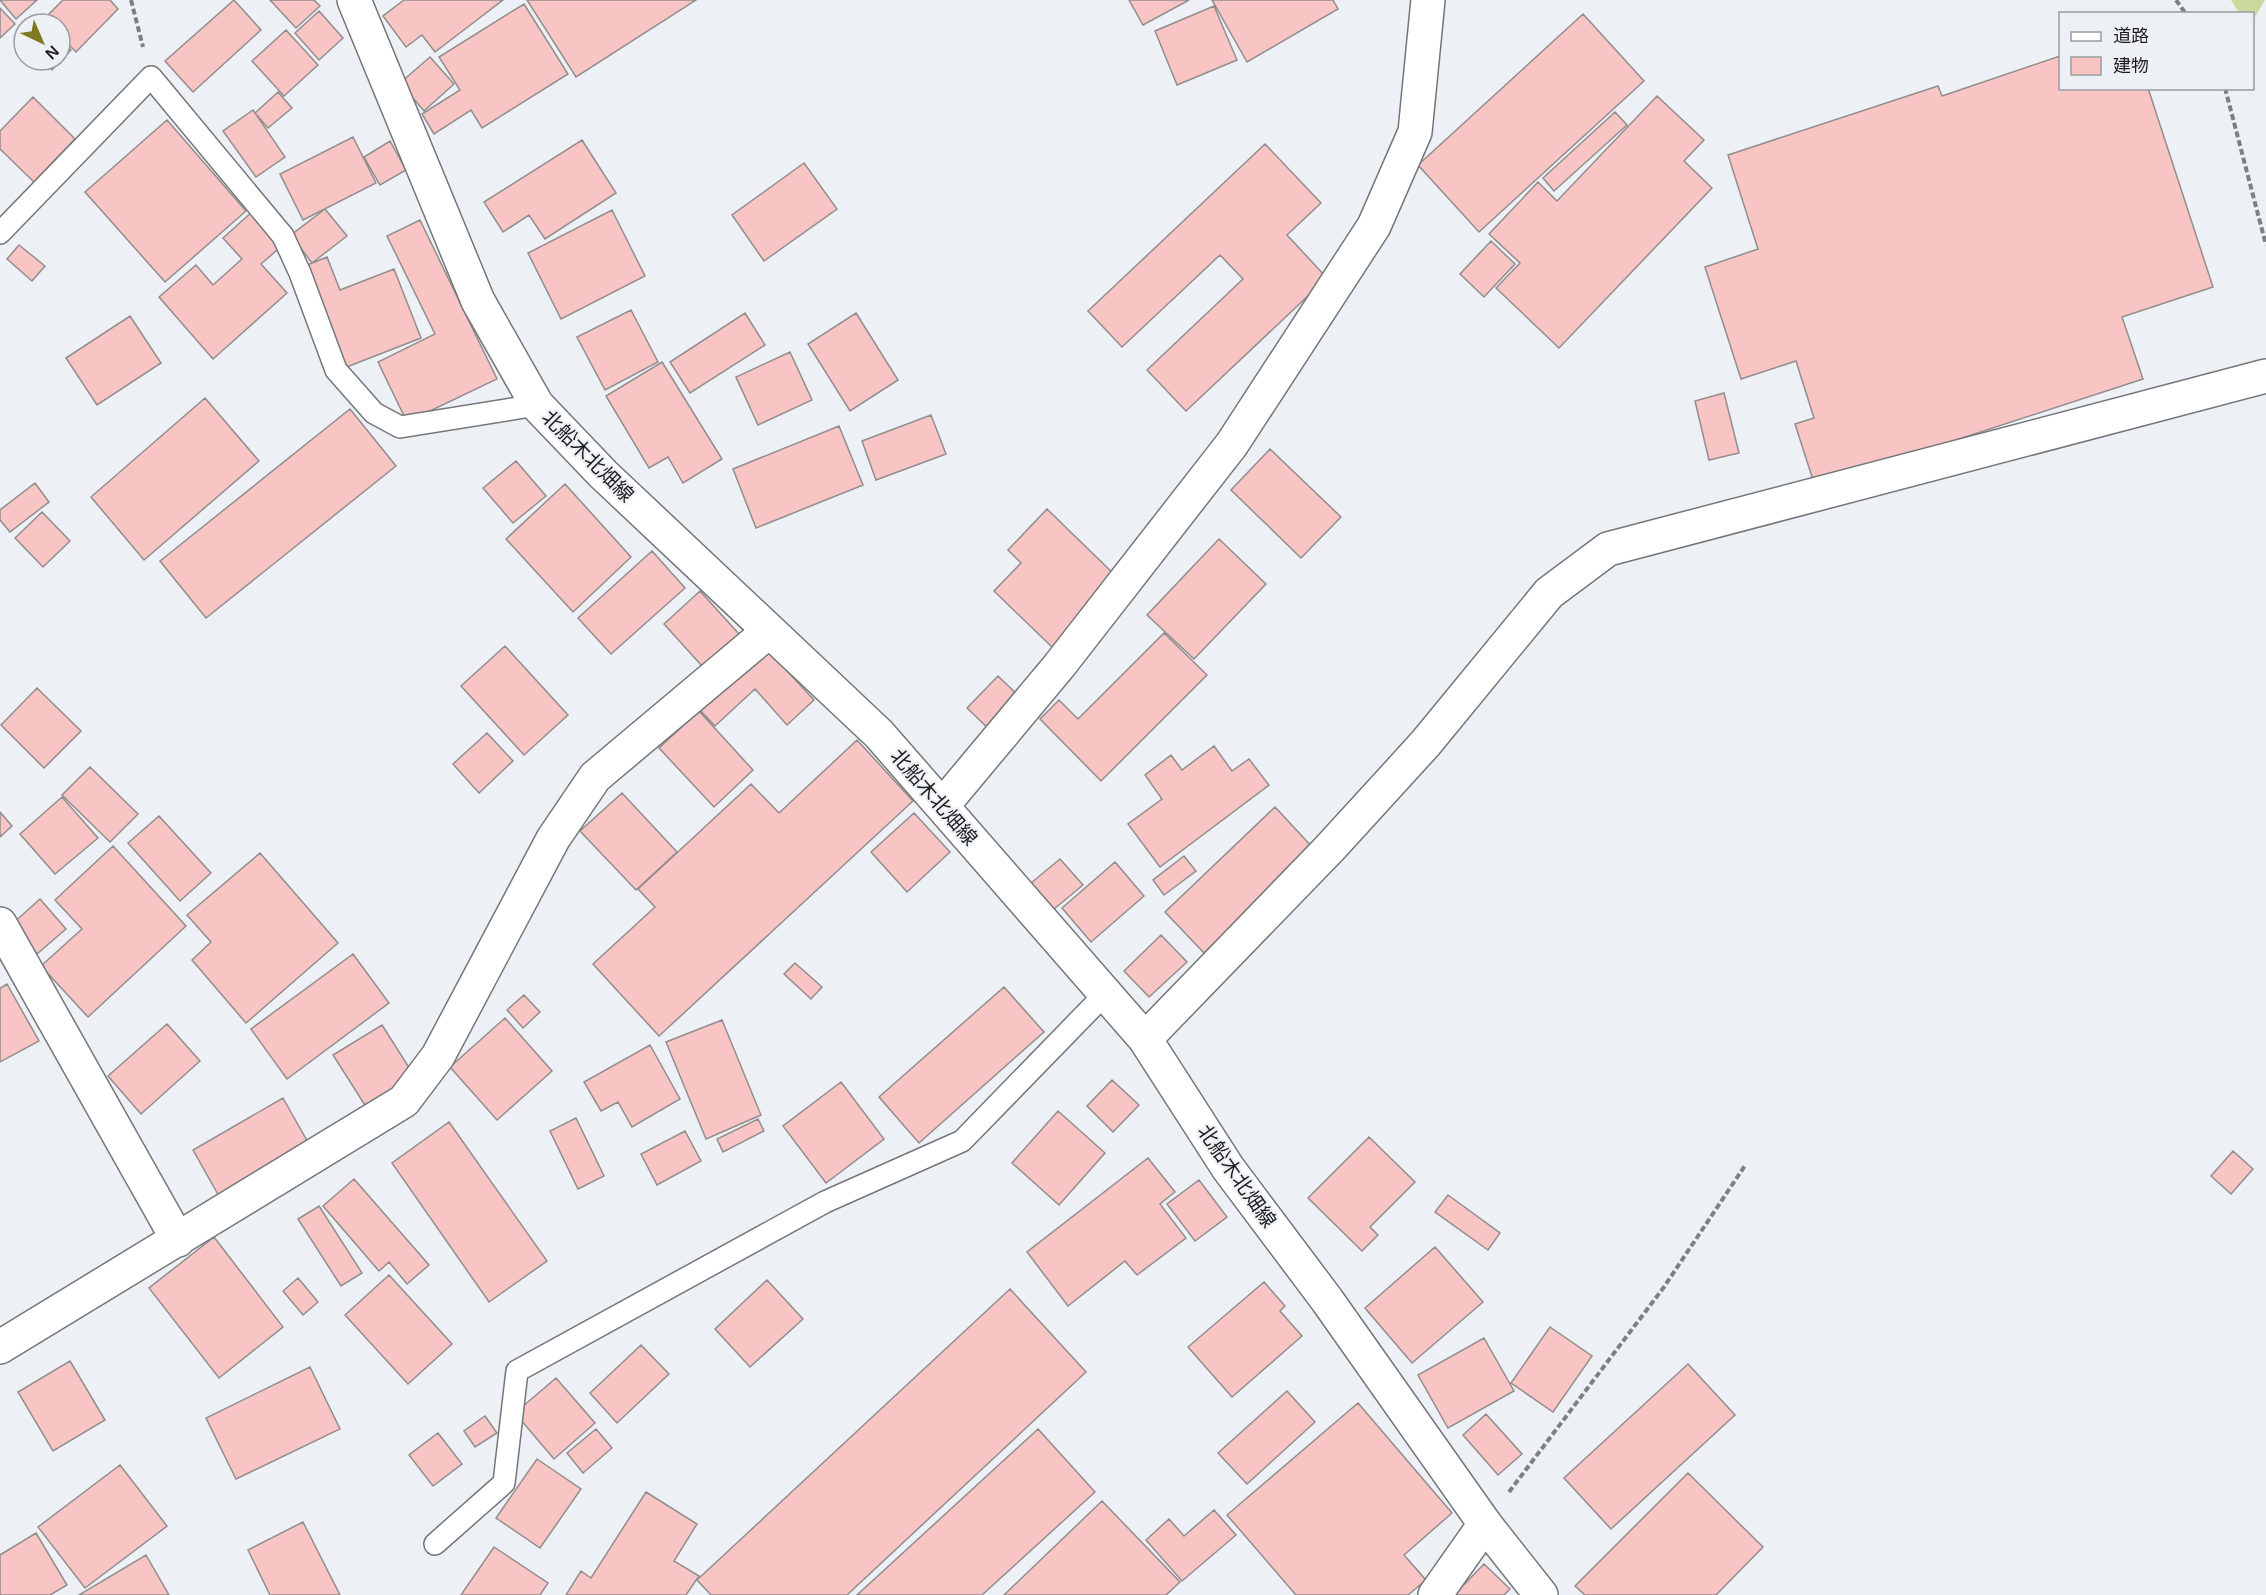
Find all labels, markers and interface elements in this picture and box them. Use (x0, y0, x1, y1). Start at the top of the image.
north arrow (12, 12, 72, 72)
legend (2059, 12, 2254, 90)
text: 道路 (2113, 26, 2149, 46)
text: N (42, 42, 62, 63)
text: 建物 (2113, 56, 2149, 76)
street label: 北船木北畑線 (538, 406, 638, 506)
street label: 北船木北畑線 (886, 745, 982, 849)
street label: 北船木北畑線 (1194, 1121, 1280, 1231)

